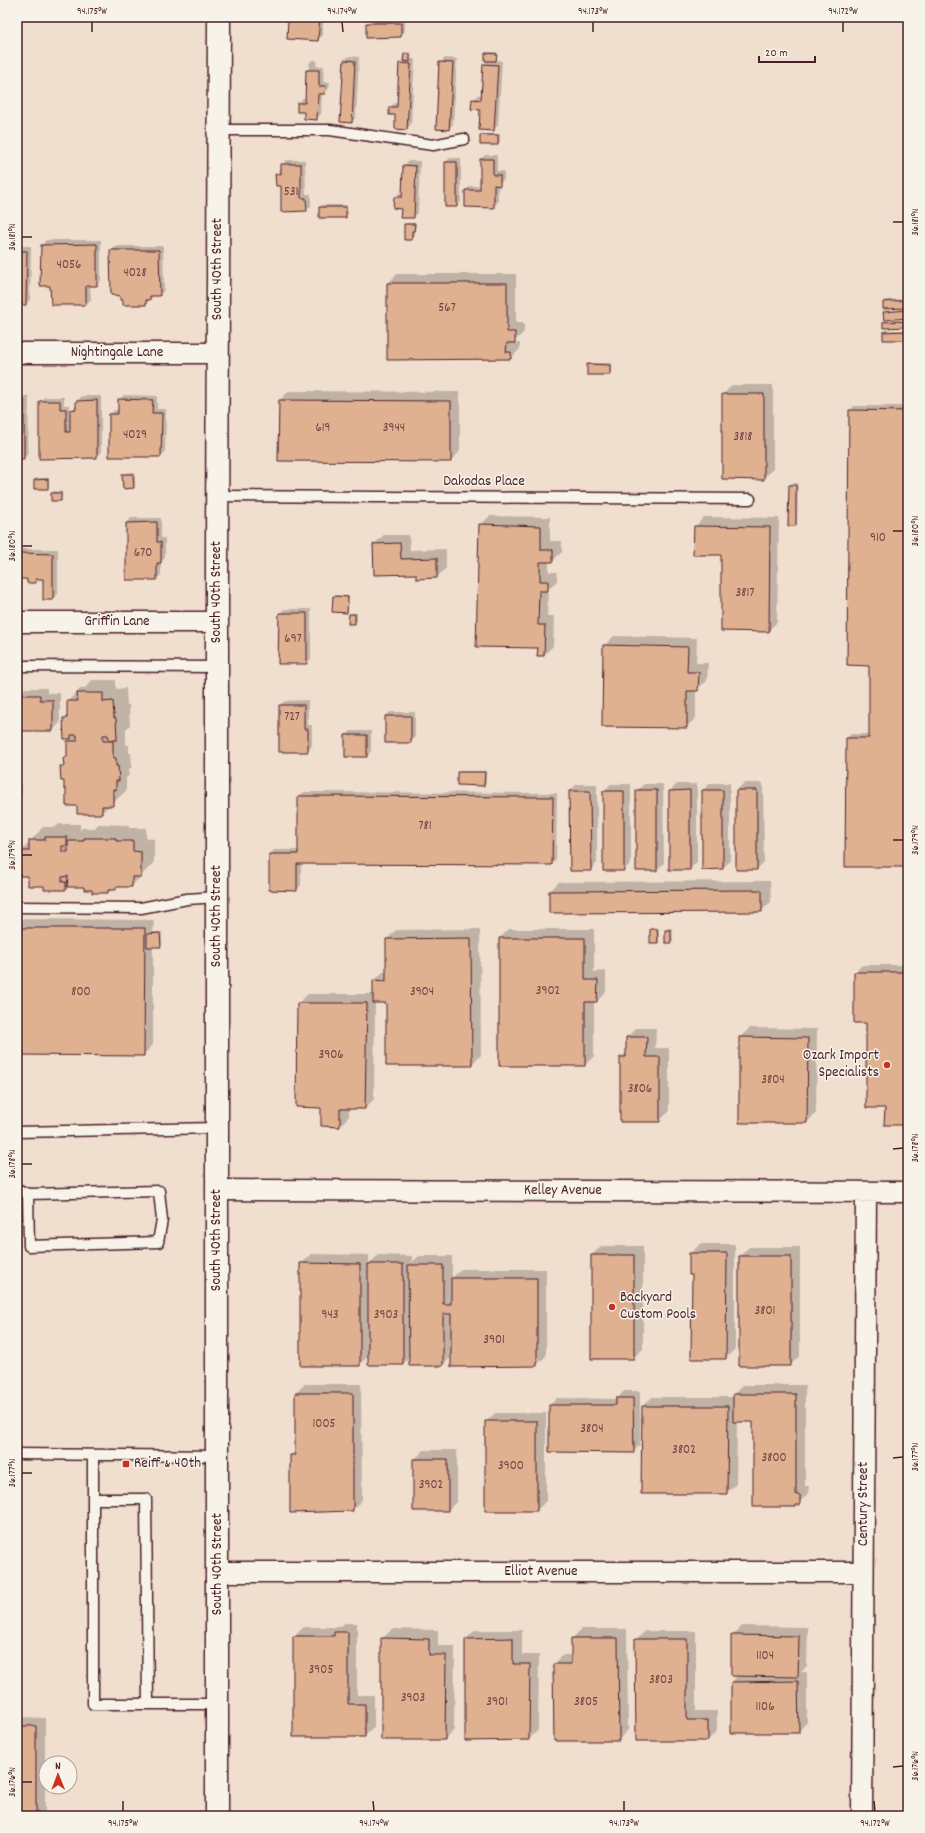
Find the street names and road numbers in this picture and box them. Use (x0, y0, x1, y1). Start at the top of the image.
street label: South 40th Street (207, 217, 229, 320)
street label: Nightingale Lane (71, 342, 164, 364)
street label: Dakodas Place (443, 471, 525, 493)
street label: South 40th Street (206, 540, 228, 643)
street label: Griffin Lane (84, 611, 150, 633)
street label: South 40th Street (206, 864, 228, 967)
street label: Kelley Avenue (524, 1180, 602, 1202)
street label: South 40th Street (206, 1188, 228, 1291)
street label: Century Street (853, 1461, 875, 1546)
street label: South 40th Street (207, 1512, 229, 1615)
street label: Elliot Avenue (504, 1561, 578, 1583)

